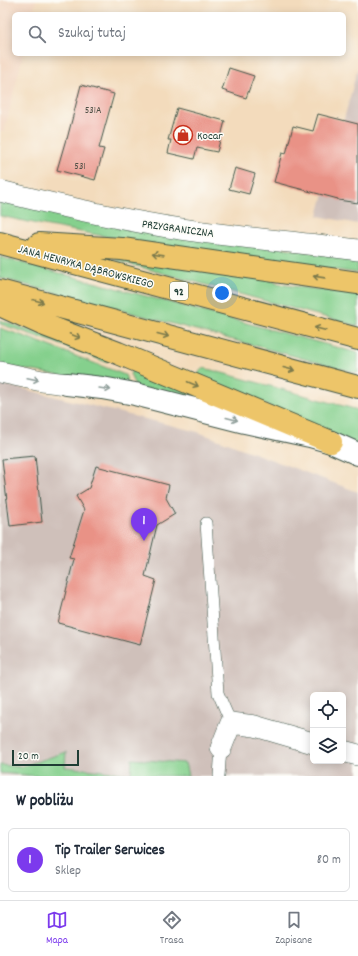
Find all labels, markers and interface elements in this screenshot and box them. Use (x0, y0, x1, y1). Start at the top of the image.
search box (12, 12, 346, 56)
icon: search (26, 23, 48, 45)
text: Szukaj tutaj (58, 23, 126, 45)
house number: 531A (85, 104, 102, 118)
shop icon: Kocar (172, 124, 194, 146)
place label: Kocar (197, 128, 223, 145)
house number: 531 (74, 160, 86, 174)
street label: PRZYGRANICZNA (141, 216, 215, 243)
street label: JANA HENRYKA DĄBROWSKIEGO (16, 241, 155, 294)
one-way arrow (152, 250, 165, 258)
one-way arrow (313, 273, 326, 281)
road number: 92 (170, 282, 188, 300)
your location (212, 283, 232, 303)
one-way arrow (31, 298, 44, 306)
one-way arrow (314, 325, 327, 332)
one-way arrow (68, 332, 80, 340)
one-way arrow (156, 332, 169, 340)
one-way arrow (282, 366, 295, 373)
one-way arrow (26, 375, 39, 383)
one-way arrow (187, 381, 199, 389)
one-way arrow (98, 385, 111, 393)
one-way arrow (225, 416, 238, 423)
pin: 1 (131, 508, 157, 541)
map controls (310, 692, 346, 764)
button: locate (310, 692, 346, 728)
button: layers (310, 728, 346, 764)
scale bar (12, 748, 79, 767)
text: 20 m (18, 749, 39, 765)
text: W pobliżu (16, 790, 73, 814)
text: Tip Trailer Serwices (55, 840, 165, 862)
text: 1 (29, 851, 31, 870)
text: 80 m (317, 851, 341, 870)
text: Sklep (55, 862, 81, 881)
tab: Mapa (46, 909, 68, 949)
tab: Trasa (160, 909, 183, 949)
tab: Zapisane (275, 909, 312, 949)

